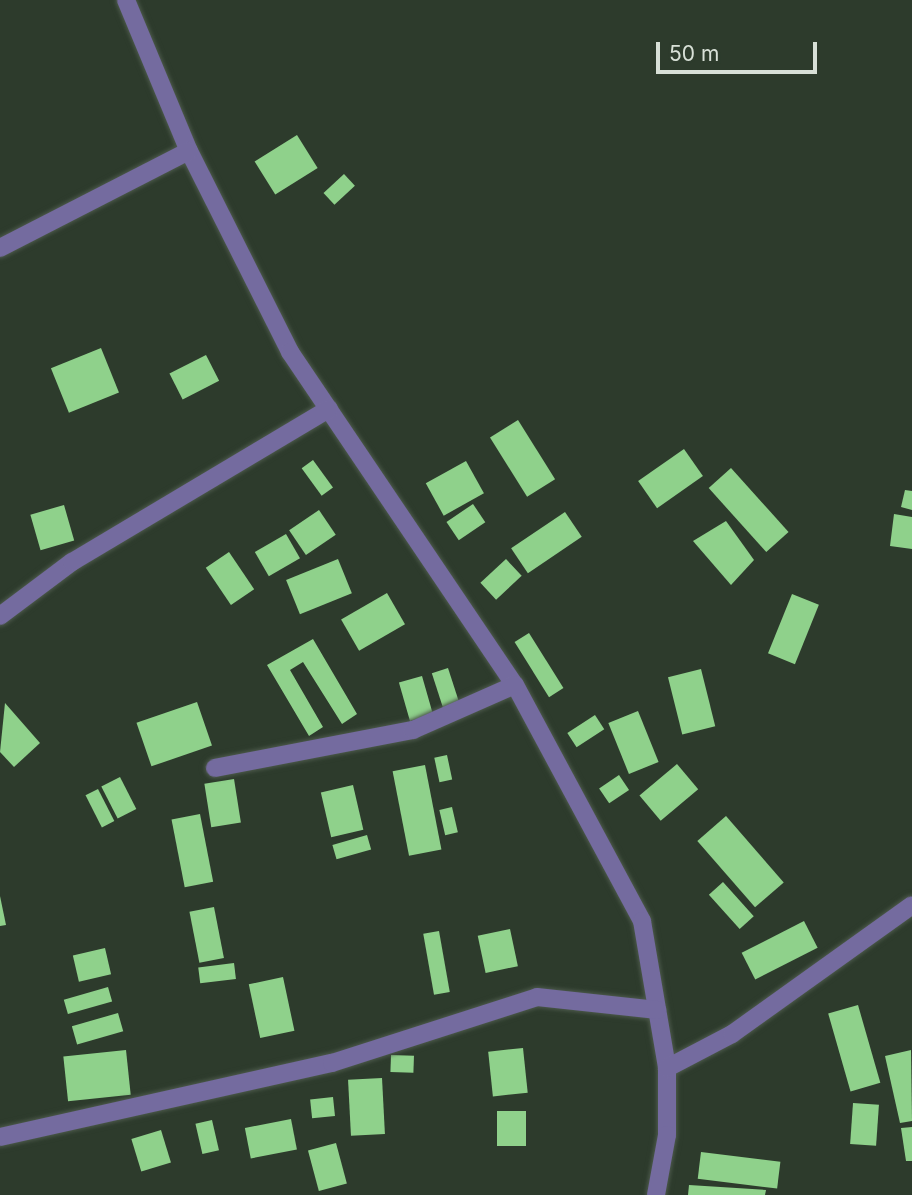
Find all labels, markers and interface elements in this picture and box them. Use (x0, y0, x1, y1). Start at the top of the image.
scale bar (660, 28, 821, 72)
text: 50 m (669, 41, 719, 66)

